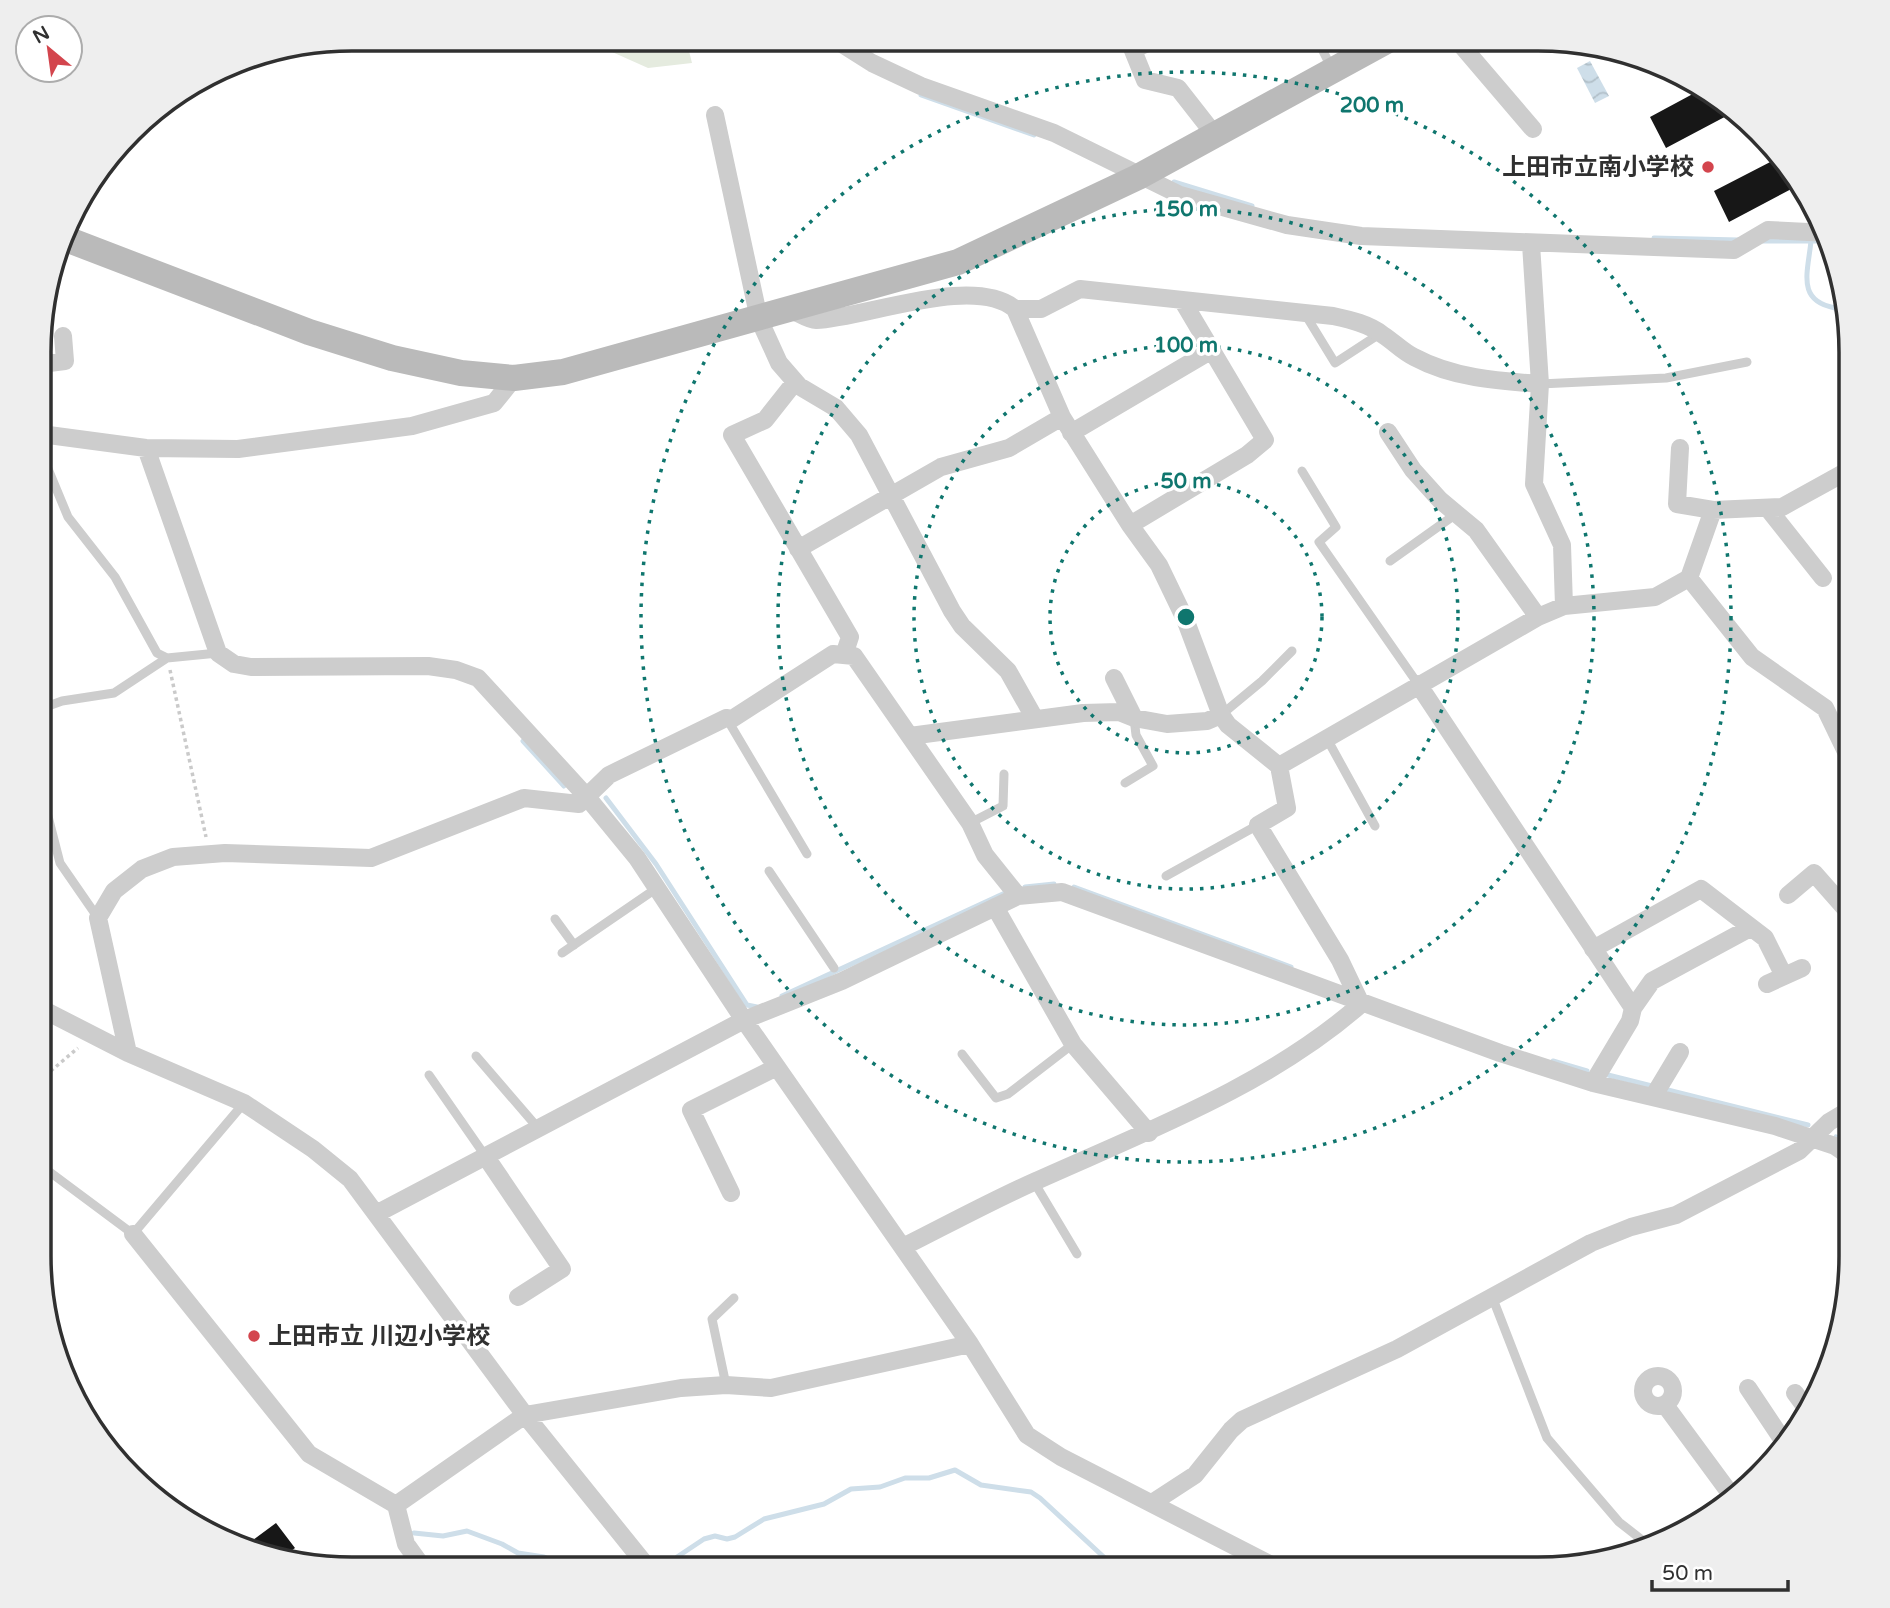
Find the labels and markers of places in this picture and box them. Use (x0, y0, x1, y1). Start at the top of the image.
place label: 上田市立南小学校 (1502, 153, 1694, 182)
marker: 上田市立南小学校 (1700, 159, 1716, 175)
centre of rings (1174, 605, 1198, 629)
place label: 上田市立 川辺小学校 (268, 1322, 490, 1351)
marker: 上田市立 川辺小学校 (246, 1328, 262, 1344)

